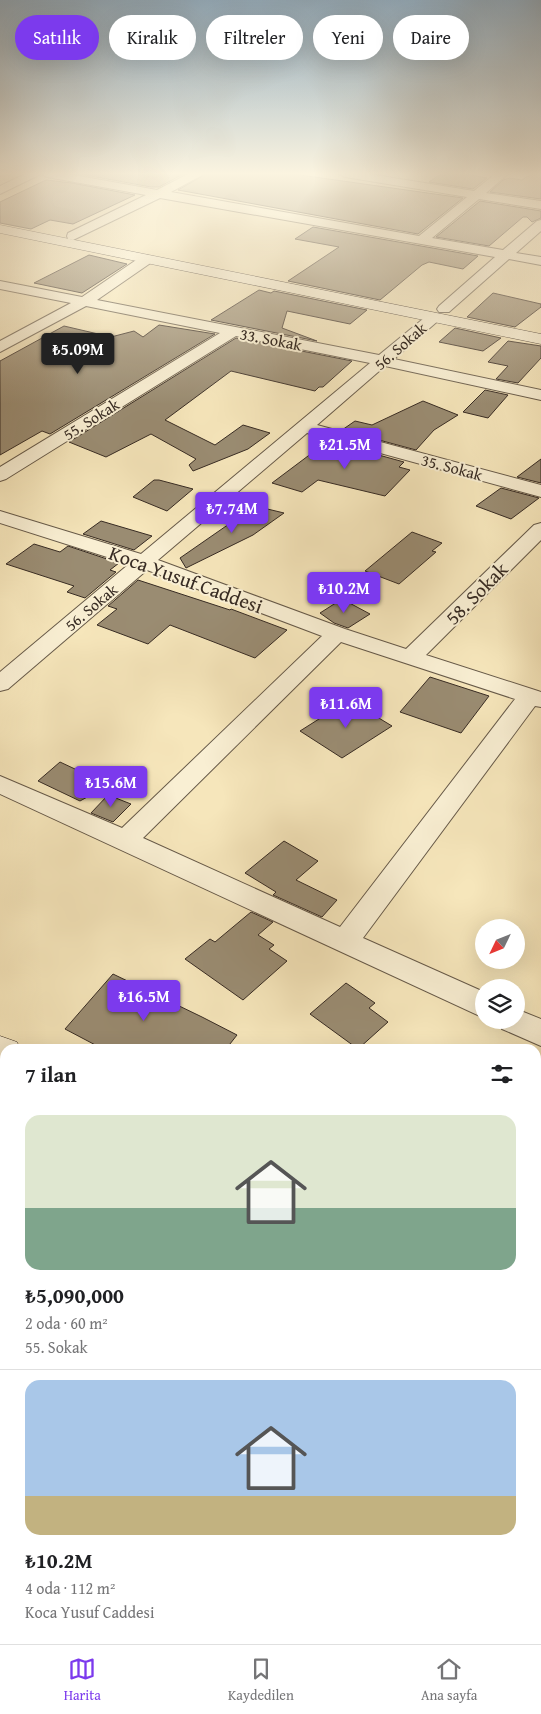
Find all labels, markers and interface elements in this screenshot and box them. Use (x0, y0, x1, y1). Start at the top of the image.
chip: Satılık (15, 15, 99, 60)
chip: Kiralık (109, 15, 196, 60)
chip: Filtreler (206, 15, 303, 60)
chip: Yeni (313, 15, 383, 60)
chip: Daire (393, 15, 469, 60)
street label: 56. Sokak (369, 316, 432, 376)
street label: 33. Sokak (238, 321, 305, 357)
pin: ₺5.09M (37, 332, 119, 375)
text: ₺5.09M (52, 337, 104, 361)
street label: 55. Sokak (58, 392, 125, 446)
pin: ₺21.5M (304, 428, 386, 470)
text: ₺21.5M (319, 432, 371, 456)
street label: 35. Sokak (419, 447, 486, 487)
pin: ₺7.74M (191, 492, 273, 534)
text: ₺7.74M (206, 496, 258, 520)
street label: Koca Yusuf Caddesi (105, 538, 267, 620)
street label: 58. Sokak (438, 554, 515, 631)
pin: ₺10.2M (303, 572, 385, 614)
text: ₺10.2M (318, 576, 370, 600)
street label: 56. Sokak (59, 577, 123, 636)
pin: ₺11.6M (305, 686, 387, 729)
text: ₺11.6M (320, 691, 372, 715)
pin: ₺15.6M (70, 766, 152, 808)
text: ₺15.6M (85, 770, 137, 794)
north arrow (475, 919, 525, 969)
map controls (475, 919, 525, 1029)
button: layers (475, 979, 525, 1029)
pin: ₺16.5M (103, 980, 185, 1022)
text: ₺16.5M (118, 984, 170, 1008)
text: 7 ilan (25, 1059, 77, 1090)
icon: filters (488, 1060, 516, 1088)
icon: home (226, 1147, 316, 1237)
text: ₺5,090,000 (25, 1280, 124, 1311)
text: 2 oda · 60 m² (25, 1311, 108, 1335)
text: 55. Sokak (25, 1335, 88, 1359)
icon: home (226, 1413, 316, 1503)
text: ₺10.2M (25, 1545, 93, 1576)
text: 4 oda · 112 m² (25, 1576, 115, 1600)
text: Koca Yusuf Caddesi (25, 1600, 154, 1624)
tab: Harita (64, 1655, 101, 1705)
tab: Kaydedilen (228, 1655, 294, 1705)
tab: Ana sayfa (421, 1655, 477, 1705)

